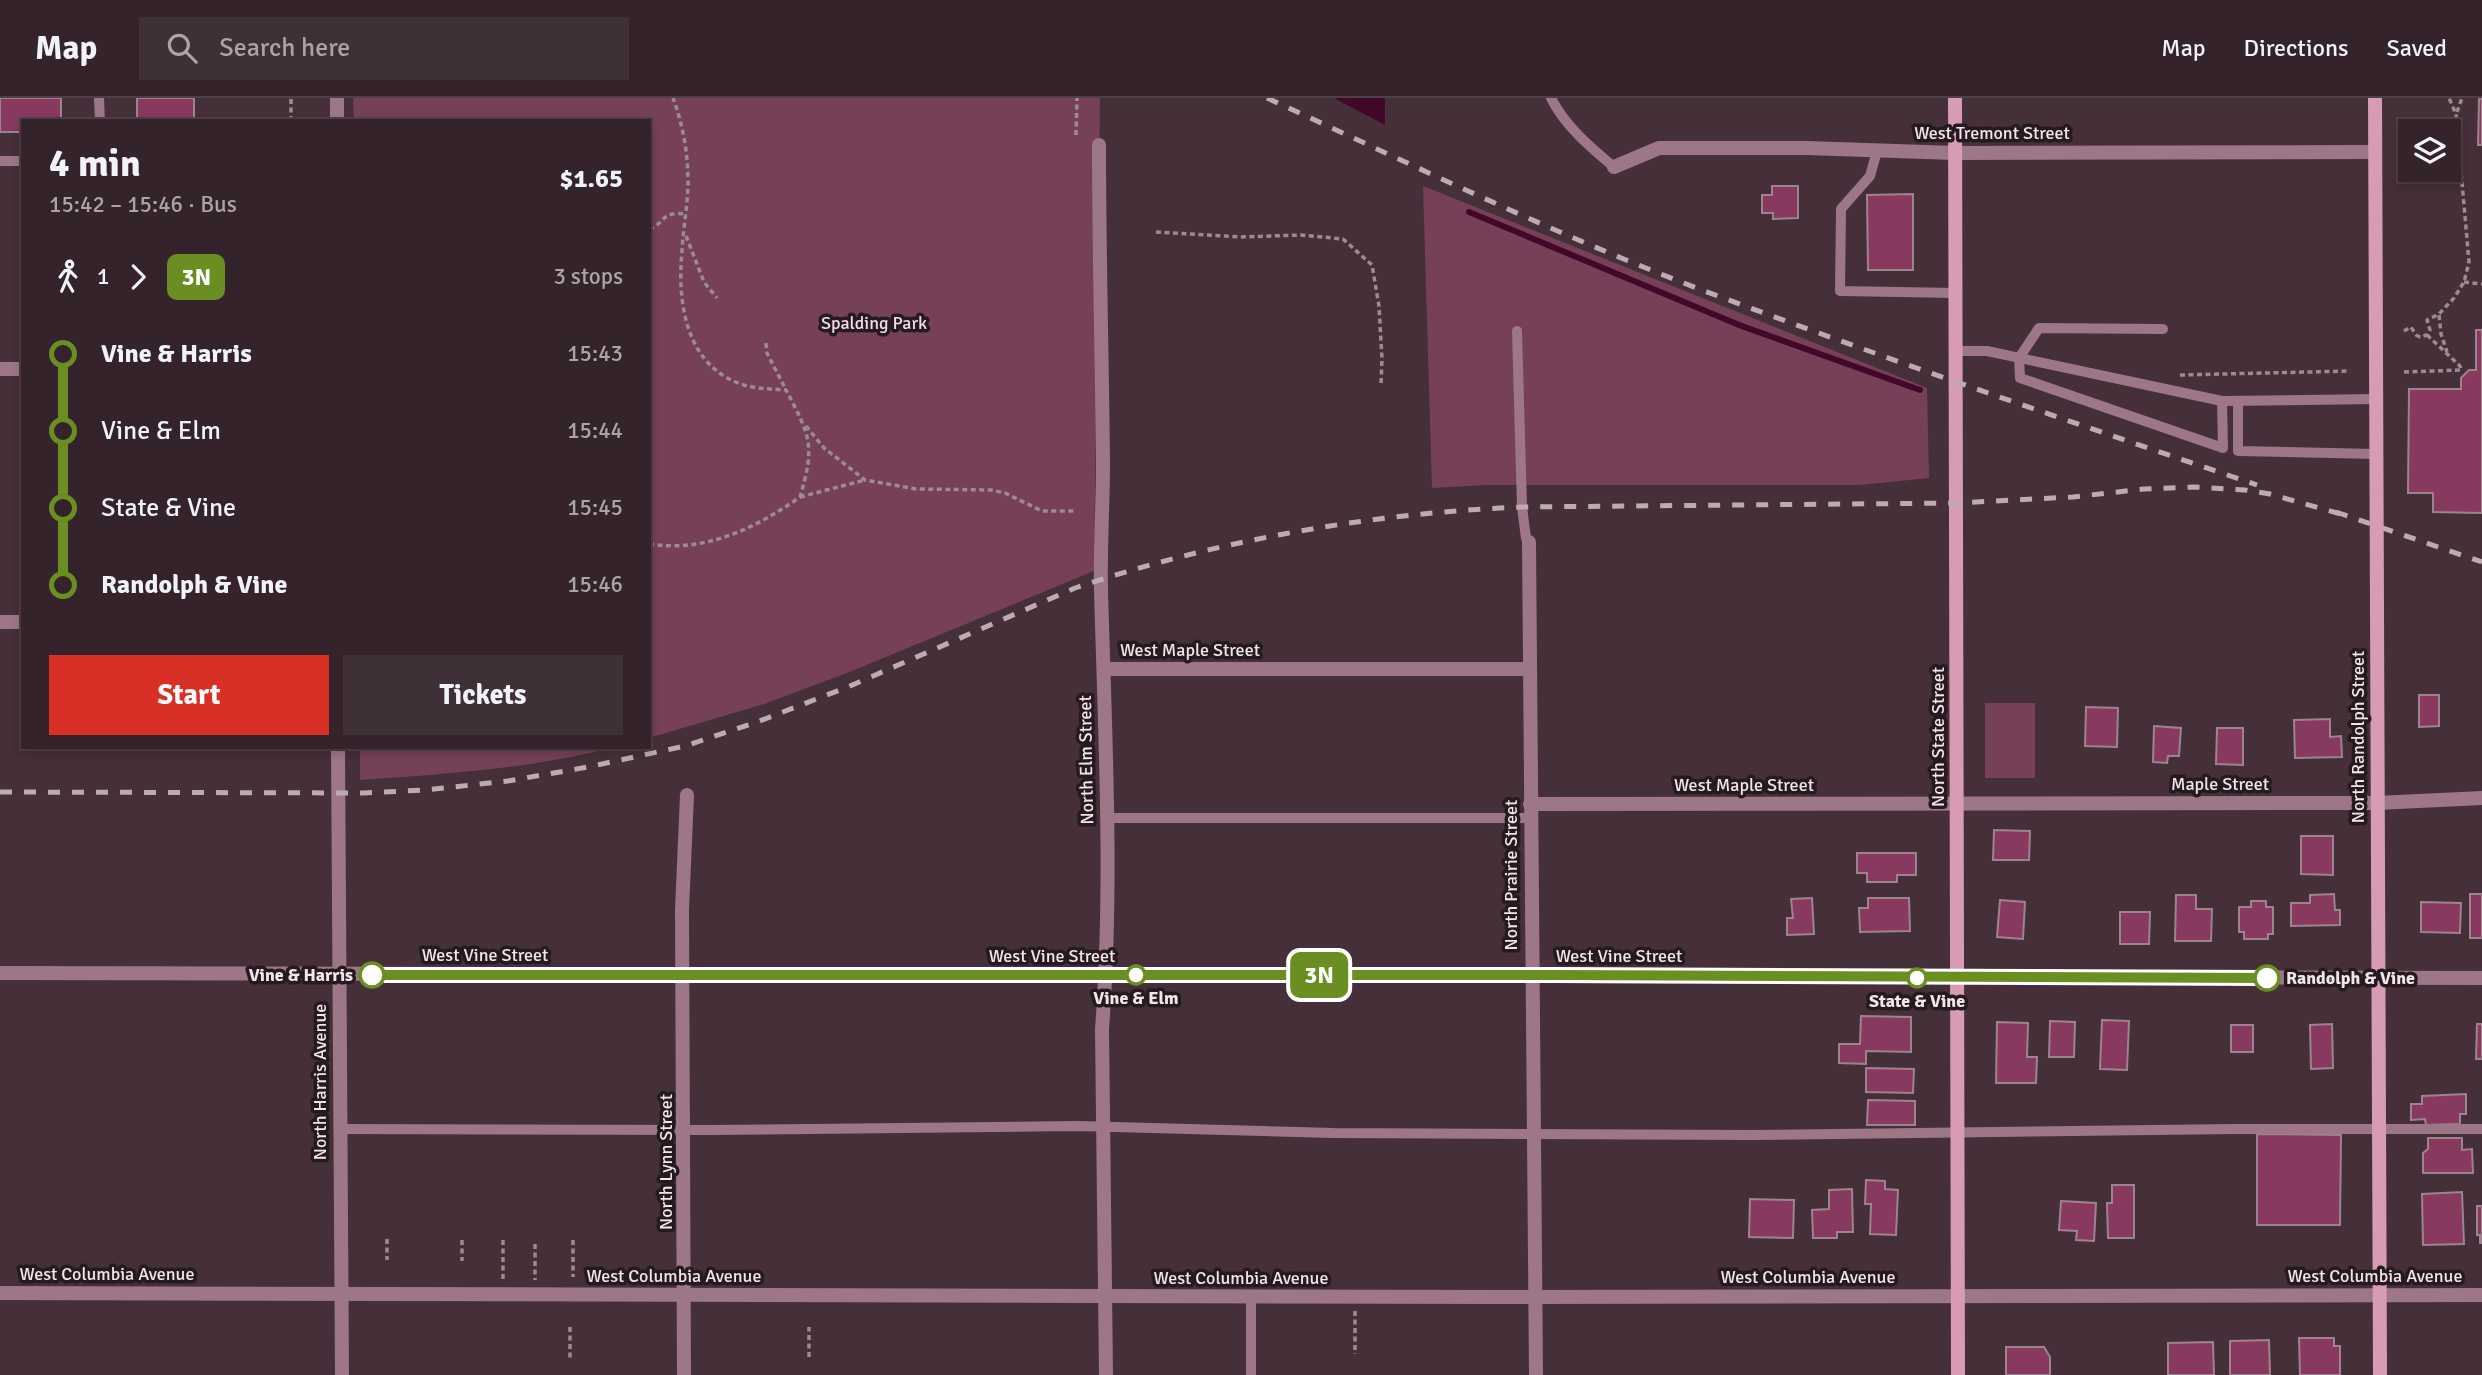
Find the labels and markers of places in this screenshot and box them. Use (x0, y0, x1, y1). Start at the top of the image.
marker: Vine & Harris (359, 962, 385, 988)
place label: Vine & Harris (249, 964, 353, 986)
marker: Vine & Elm (1126, 965, 1146, 985)
marker: Randolph & Vine (2254, 965, 2280, 991)
place label: Randolph & Vine (2286, 967, 2415, 989)
marker: State & Vine (1907, 968, 1927, 988)
place label: Vine & Elm (1093, 987, 1179, 1009)
place label: State & Vine (1869, 990, 1965, 1012)

